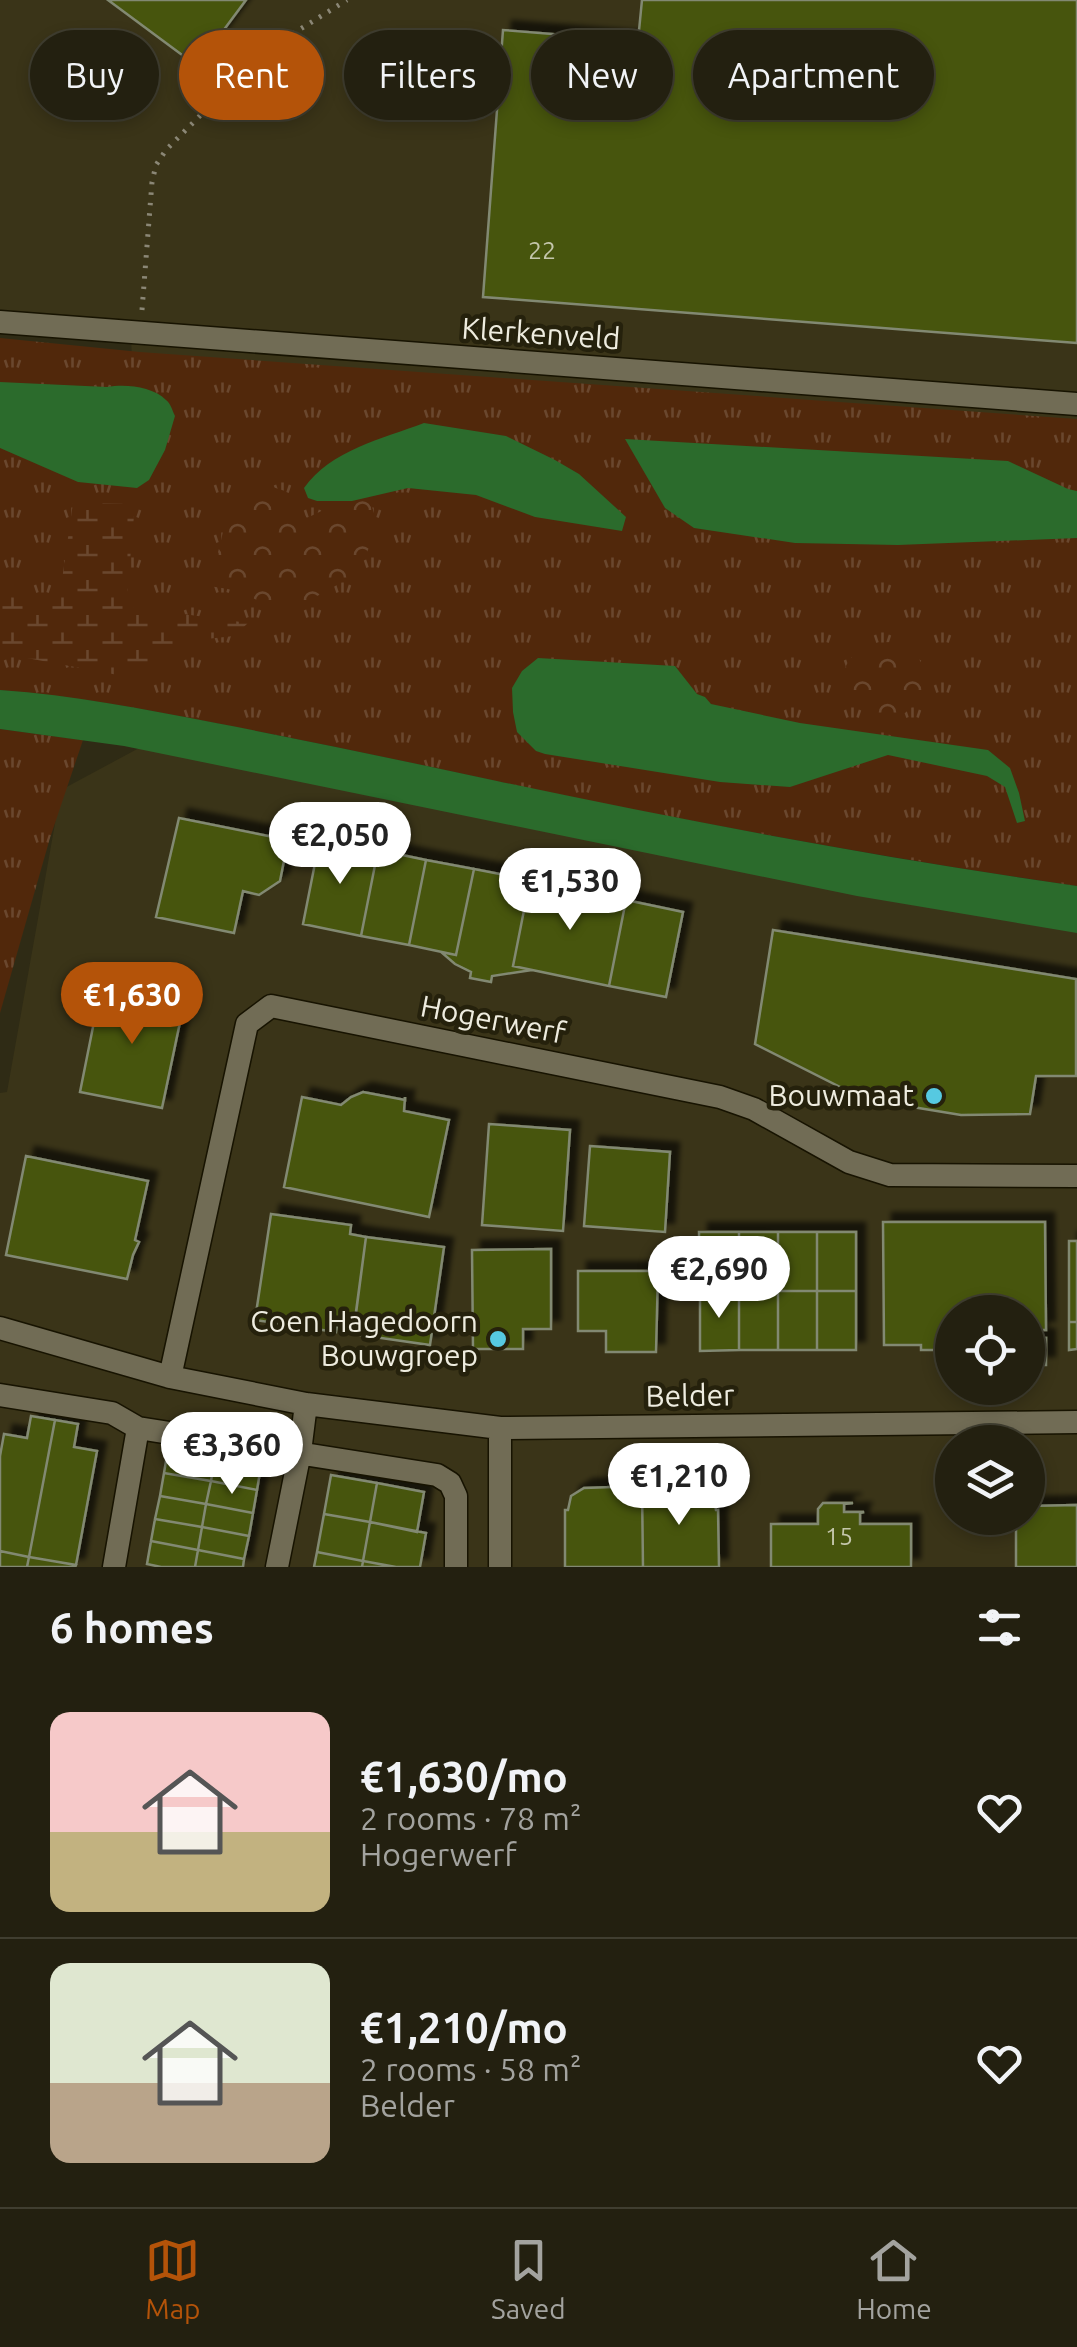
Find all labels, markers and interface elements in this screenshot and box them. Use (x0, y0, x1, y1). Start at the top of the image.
chip: Buy (30, 30, 159, 120)
chip: Rent (179, 30, 324, 120)
chip: Filters (344, 30, 511, 120)
chip: New (531, 30, 673, 120)
chip: Apartment (693, 30, 934, 120)
house number: 22 (528, 236, 556, 264)
street label: Klerkenveld (461, 311, 622, 356)
pin: €2,050 (259, 802, 421, 887)
text: €2,050 (291, 816, 389, 852)
pin: €1,530 (489, 848, 651, 933)
text: €1,530 (521, 862, 619, 898)
pin: €1,630 (51, 962, 213, 1047)
text: €1,630 (83, 976, 181, 1012)
street label: Hogerwerf (418, 988, 569, 1050)
place label: Bouwmaat (769, 1078, 914, 1112)
marker: Bouwmaat (923, 1085, 945, 1107)
pin: €2,690 (638, 1236, 800, 1321)
text: €2,690 (670, 1250, 768, 1286)
map controls (935, 1295, 1045, 1535)
button: locate (935, 1295, 1045, 1405)
place label: Coen Hagedoorn Bouwgroep (250, 1304, 478, 1372)
marker: Coen Hagedoorn Bouwgroep (487, 1328, 509, 1350)
street label: Belder (645, 1377, 735, 1413)
pin: €3,360 (151, 1412, 313, 1497)
button: layers (935, 1425, 1045, 1535)
text: €3,360 (183, 1426, 281, 1462)
pin: €1,210 (598, 1443, 760, 1528)
text: €1,210 (630, 1457, 728, 1493)
house number: 15 (825, 1522, 853, 1550)
icon: filters (972, 1600, 1027, 1655)
text: 6 homes (50, 1604, 214, 1651)
icon: home (130, 1752, 250, 1872)
text: €1,630/mo (360, 1753, 568, 1800)
icon: heart (972, 1785, 1027, 1840)
text: 2 rooms · 78 m² (360, 1800, 581, 1836)
text: Hogerwerf (360, 1836, 517, 1872)
icon: home (130, 2003, 250, 2123)
text: €1,210/mo (360, 2004, 568, 2051)
icon: heart (972, 2036, 1027, 2091)
text: 2 rooms · 58 m² (360, 2051, 581, 2087)
text: Belder (360, 2087, 455, 2123)
tab: Map (145, 2233, 200, 2324)
tab: Saved (491, 2233, 566, 2324)
tab: Home (856, 2233, 932, 2324)

